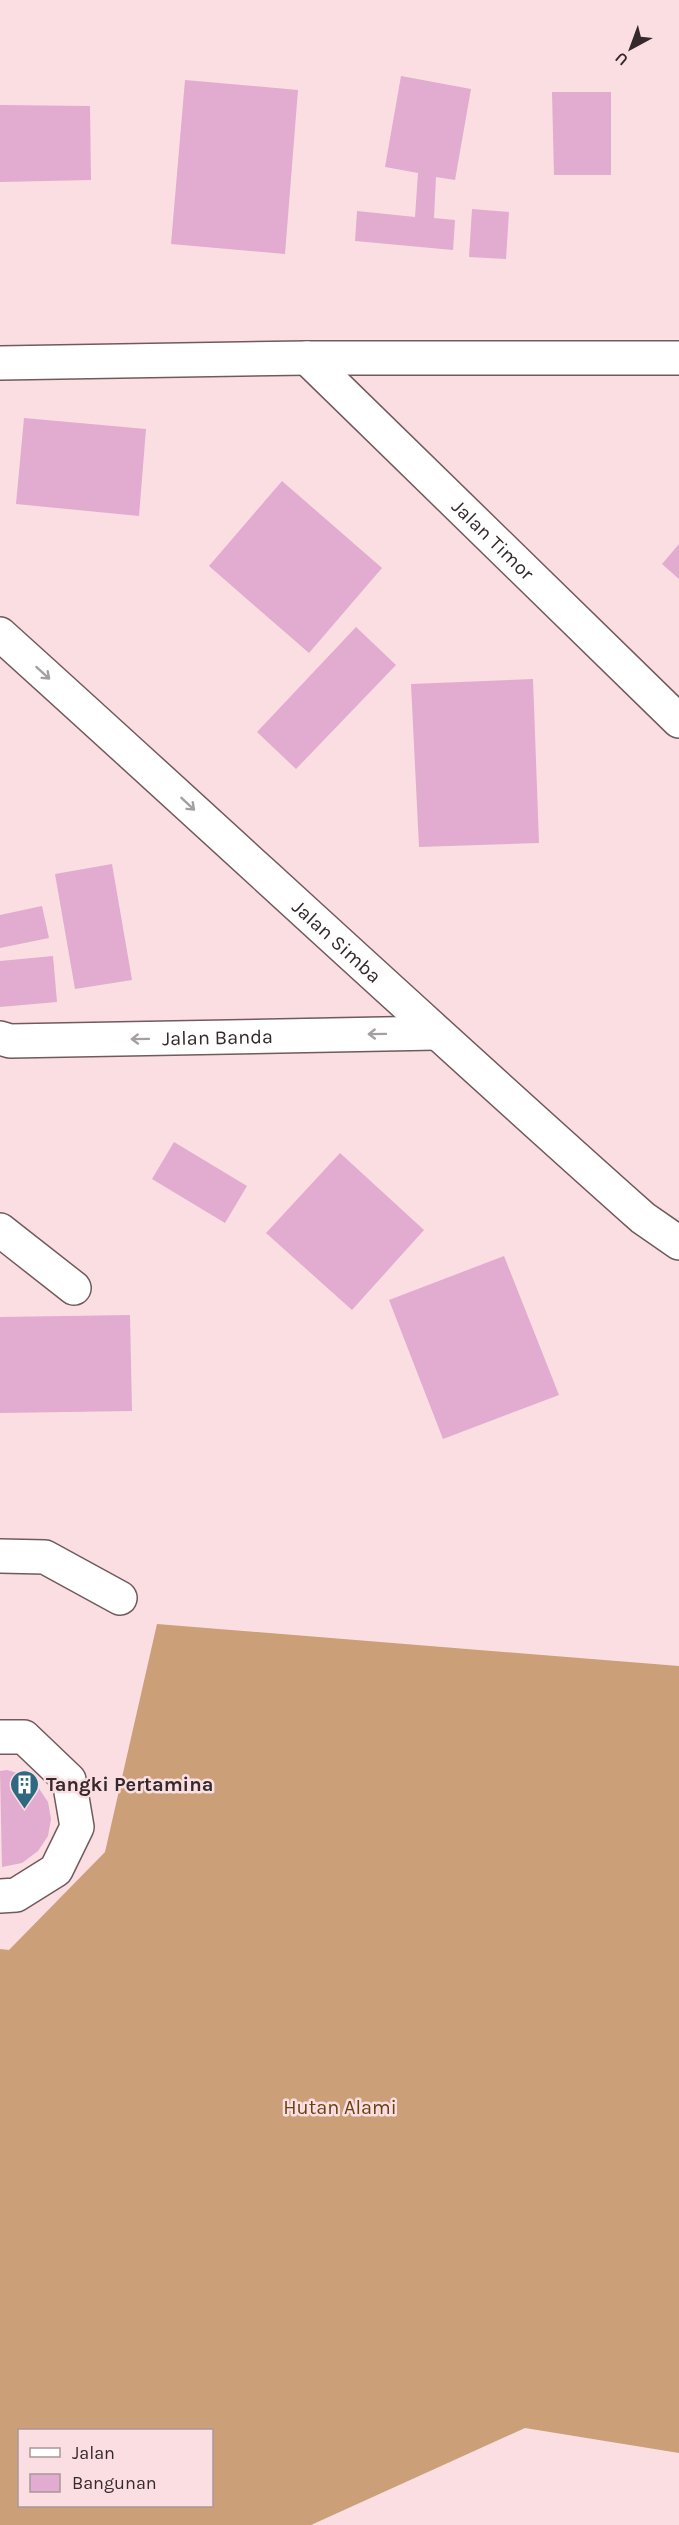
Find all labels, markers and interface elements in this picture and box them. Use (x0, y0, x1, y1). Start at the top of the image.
north arrow (601, 18, 661, 78)
text: U (611, 48, 632, 70)
street label: Jalan Timor (447, 495, 539, 586)
one-way arrow (36, 666, 51, 680)
one-way arrow (180, 796, 195, 810)
street label: Jalan Simba (287, 895, 386, 988)
street label: Jalan Banda (162, 1025, 273, 1050)
one-way arrow (368, 1029, 388, 1040)
one-way arrow (131, 1033, 151, 1044)
building icon: Tangki Pertamina (9, 1768, 41, 1810)
place label: Tangki Pertamina (46, 1773, 213, 1796)
park label: Hutan Alami (283, 2096, 397, 2119)
legend (18, 2429, 213, 2507)
text: Jalan (72, 2442, 115, 2464)
text: Bangunan (72, 2472, 157, 2494)

